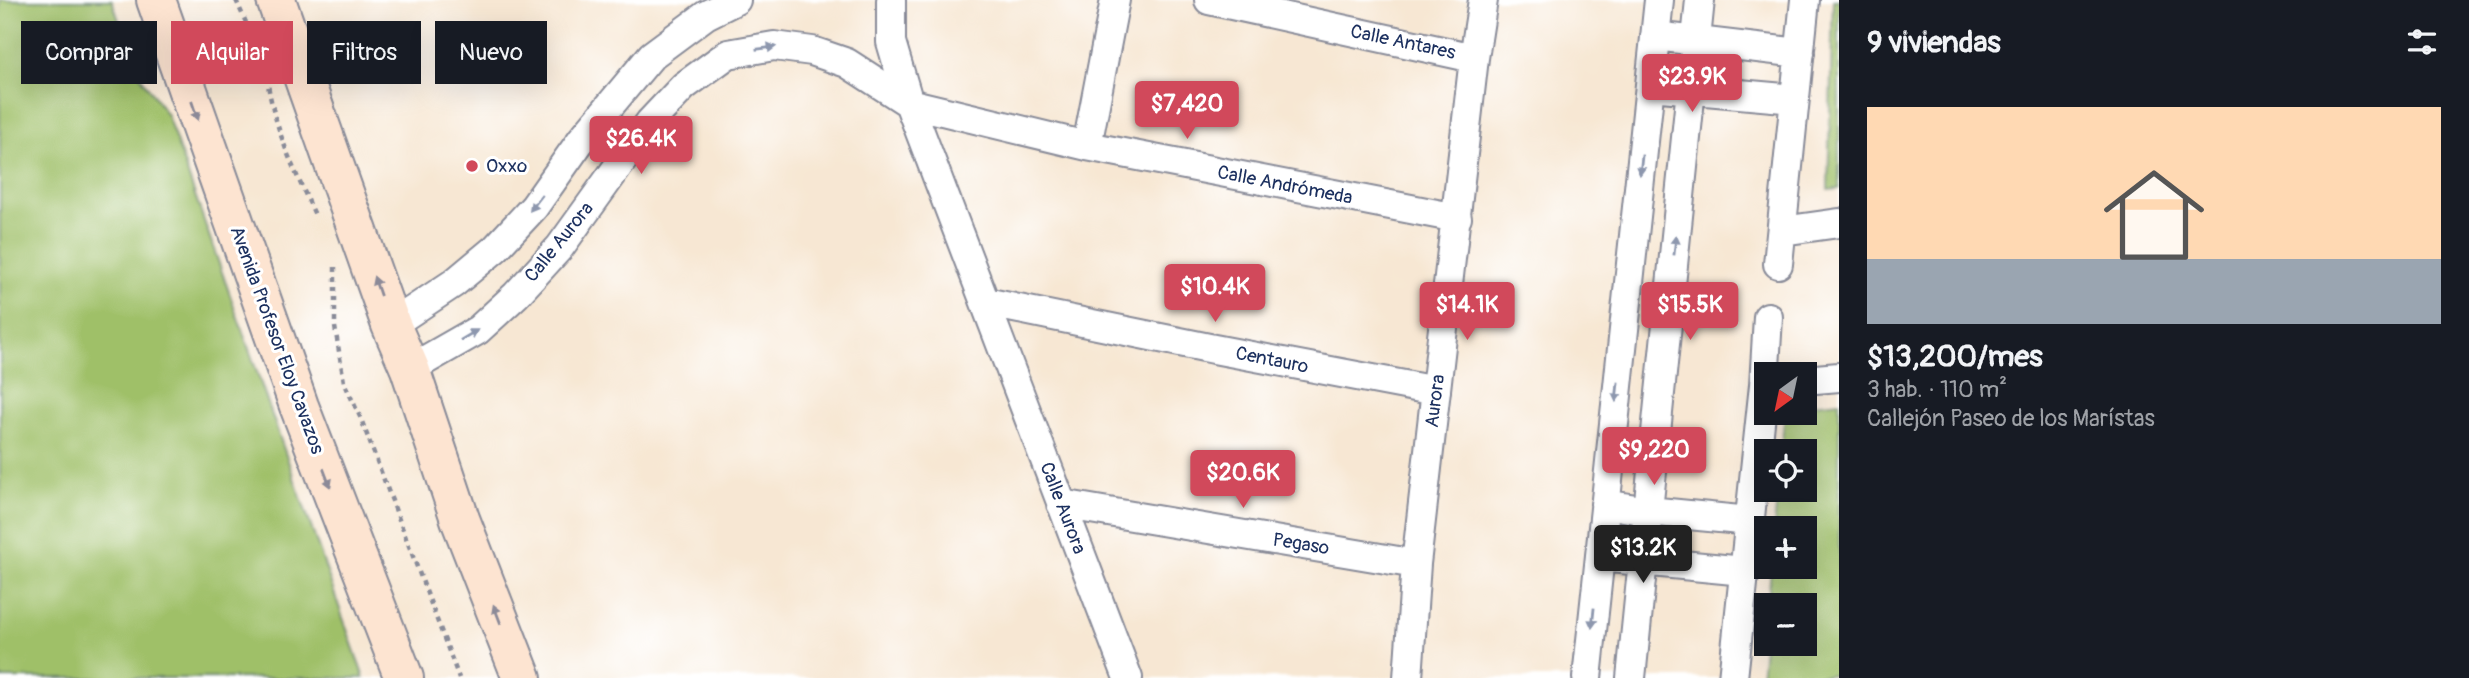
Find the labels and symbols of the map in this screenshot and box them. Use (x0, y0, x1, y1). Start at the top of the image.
street label: Calle Antares (1348, 19, 1458, 65)
one-way arrow (755, 43, 777, 54)
pin: $23.9K (1635, 54, 1749, 114)
pin: $7,420 (1130, 82, 1244, 141)
one-way arrow (190, 100, 201, 121)
pin: $26.4K (584, 116, 698, 176)
place label: Oxxo (486, 154, 527, 178)
one-way arrow (1635, 154, 1646, 176)
marker: Oxxo (464, 158, 480, 174)
street label: Calle Andrómeda (1215, 160, 1355, 210)
one-way arrow (529, 194, 543, 212)
street label: Calle Aurora (519, 197, 599, 287)
street label: Avenida Profesor Eloy Cavazos (225, 223, 330, 458)
one-way arrow (1670, 233, 1681, 255)
pin: $10.4K (1158, 264, 1272, 324)
one-way arrow (371, 275, 382, 296)
pin: $14.1K (1410, 282, 1524, 342)
pin: $15.5K (1633, 282, 1747, 342)
one-way arrow (459, 329, 478, 341)
street label: Centauro (1234, 341, 1310, 379)
north arrow (1754, 362, 1816, 425)
street label: Aurora (1420, 373, 1450, 429)
one-way arrow (1611, 381, 1622, 403)
pin: $9,220 (1597, 428, 1711, 487)
pin: $20.6K (1186, 450, 1300, 510)
street label: Calle Aurora (1035, 459, 1092, 557)
one-way arrow (322, 468, 333, 489)
pin: $13.2K (1586, 526, 1700, 585)
street label: Pegaso (1271, 528, 1331, 560)
one-way arrow (492, 604, 503, 625)
one-way arrow (1588, 607, 1599, 629)

